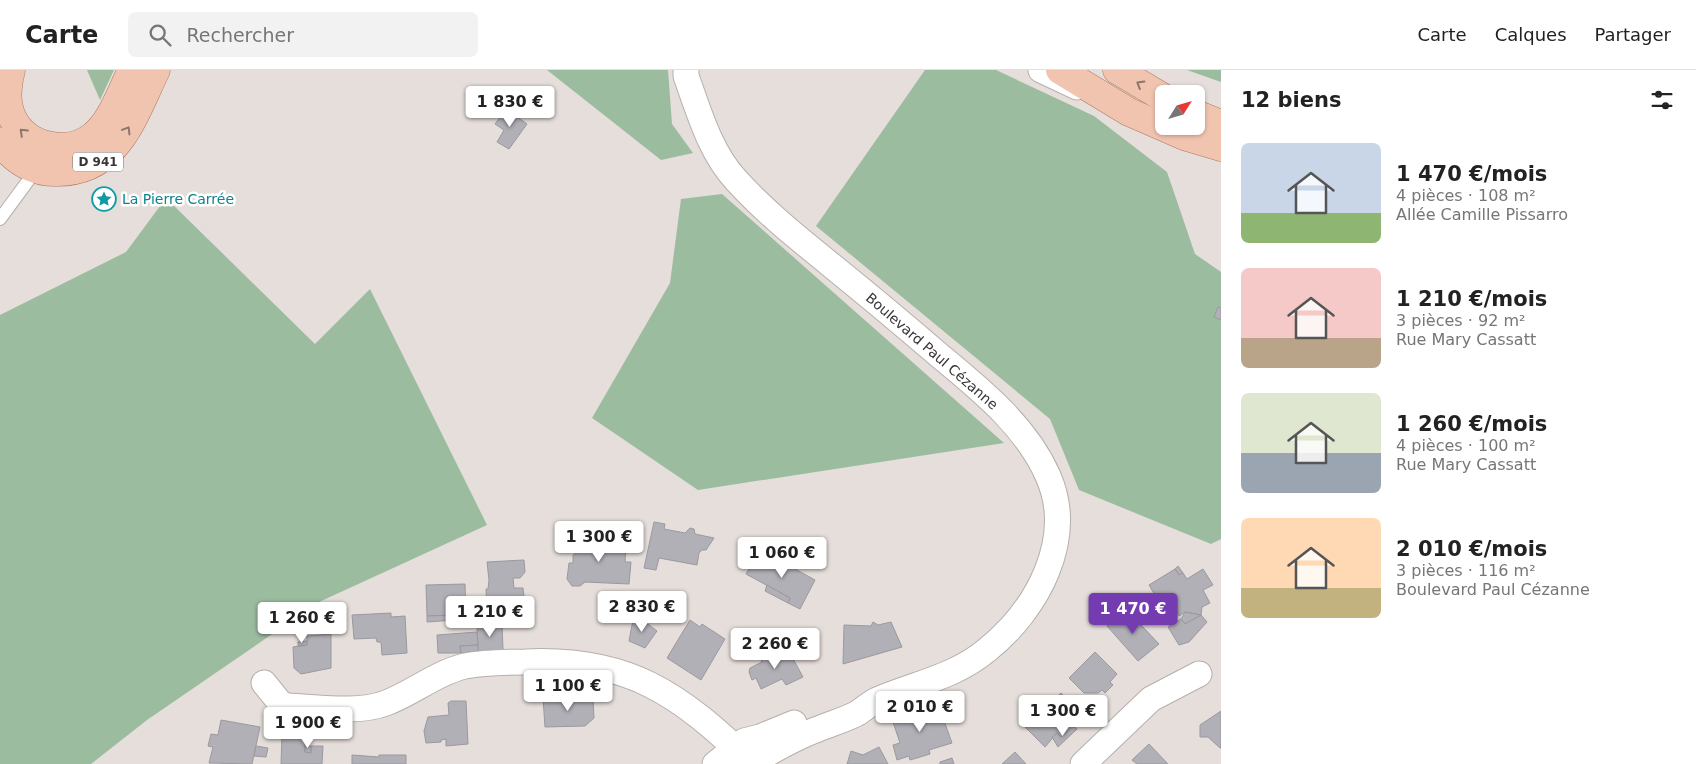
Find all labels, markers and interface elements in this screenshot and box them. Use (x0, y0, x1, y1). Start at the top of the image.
search box (128, 12, 478, 57)
text: Carte (25, 21, 98, 49)
icon: search (146, 21, 174, 49)
text: Rechercher (186, 24, 294, 46)
text: Carte (1418, 24, 1467, 45)
text: Calques (1495, 24, 1567, 45)
text: Partager (1595, 24, 1671, 45)
one-way arrow (1137, 80, 1146, 90)
pin: 1 830 € (464, 85, 556, 128)
north arrow (1155, 85, 1205, 135)
map controls (1155, 85, 1205, 135)
icon: filters (1648, 86, 1676, 114)
text: 12 biens (1241, 88, 1341, 112)
text: 1 830 € (477, 92, 543, 111)
one-way arrow (120, 126, 130, 135)
one-way arrow (20, 129, 29, 138)
road number: D 941 (73, 152, 123, 171)
text: 1 470 €/mois (1396, 162, 1547, 186)
icon: home (1281, 163, 1341, 223)
place icon: La Pierre Carrée (91, 186, 117, 212)
text: 4 pièces · 108 m² (1396, 186, 1536, 205)
place label: La Pierre Carrée (122, 191, 234, 207)
text: Allée Camille Pissarro (1396, 205, 1568, 224)
text: 1 210 €/mois (1396, 287, 1547, 311)
icon: home (1281, 288, 1341, 348)
street label: Boulevard Paul Cézanne (863, 289, 1001, 413)
text: 3 pièces · 92 m² (1396, 311, 1525, 330)
text: Rue Mary Cassatt (1396, 330, 1536, 349)
text: 1 260 €/mois (1396, 412, 1547, 436)
icon: home (1281, 413, 1341, 473)
text: 4 pièces · 100 m² (1396, 436, 1536, 455)
text: Rue Mary Cassatt (1396, 455, 1536, 474)
pin: 1 300 € (553, 520, 645, 563)
text: 1 300 € (566, 527, 632, 546)
pin: 1 060 € (736, 536, 828, 579)
text: 2 010 €/mois (1396, 537, 1547, 561)
icon: home (1281, 538, 1341, 598)
text: 1 060 € (749, 543, 815, 562)
text: 3 pièces · 116 m² (1396, 561, 1536, 580)
text: Boulevard Paul Cézanne (1396, 580, 1590, 599)
pin: 2 830 € (596, 590, 688, 633)
pin: 1 470 € (1087, 592, 1179, 635)
pin: 1 210 € (444, 596, 536, 638)
text: 2 830 € (609, 597, 675, 616)
text: 1 470 € (1100, 599, 1166, 618)
pin: 1 260 € (256, 602, 348, 644)
text: 1 210 € (457, 602, 523, 621)
text: 1 260 € (269, 608, 335, 627)
pin: 2 260 € (729, 628, 821, 670)
text: 2 260 € (742, 634, 808, 653)
pin: 1 100 € (522, 670, 614, 712)
text: 1 100 € (535, 676, 601, 695)
pin: 2 010 € (874, 690, 966, 733)
pin: 1 300 € (1017, 694, 1109, 737)
text: 2 010 € (887, 697, 953, 716)
text: 1 300 € (1030, 701, 1096, 720)
pin: 1 900 € (262, 706, 354, 749)
text: 1 900 € (275, 713, 341, 732)

